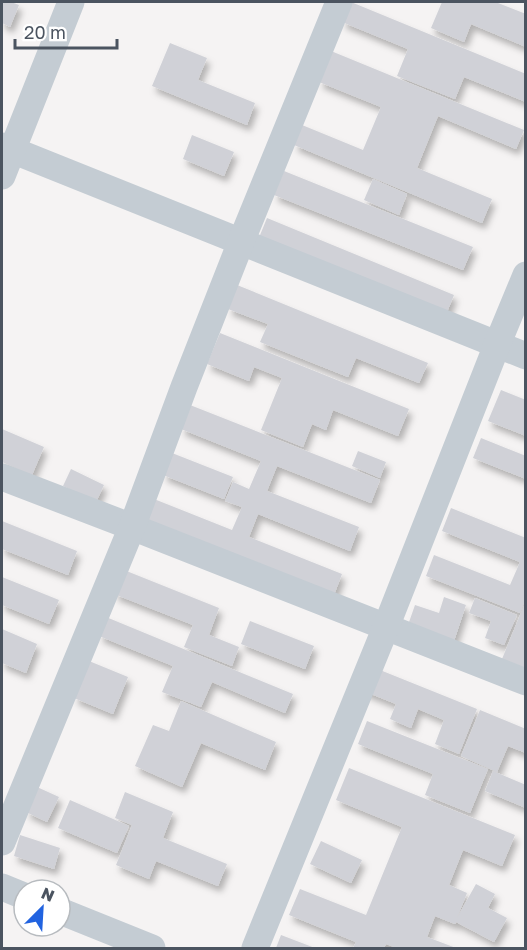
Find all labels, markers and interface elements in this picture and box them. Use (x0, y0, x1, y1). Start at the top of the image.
scale bar (15, 12, 117, 50)
text: 20 m (24, 21, 66, 43)
north arrow (12, 878, 72, 938)
text: N (38, 883, 58, 906)

